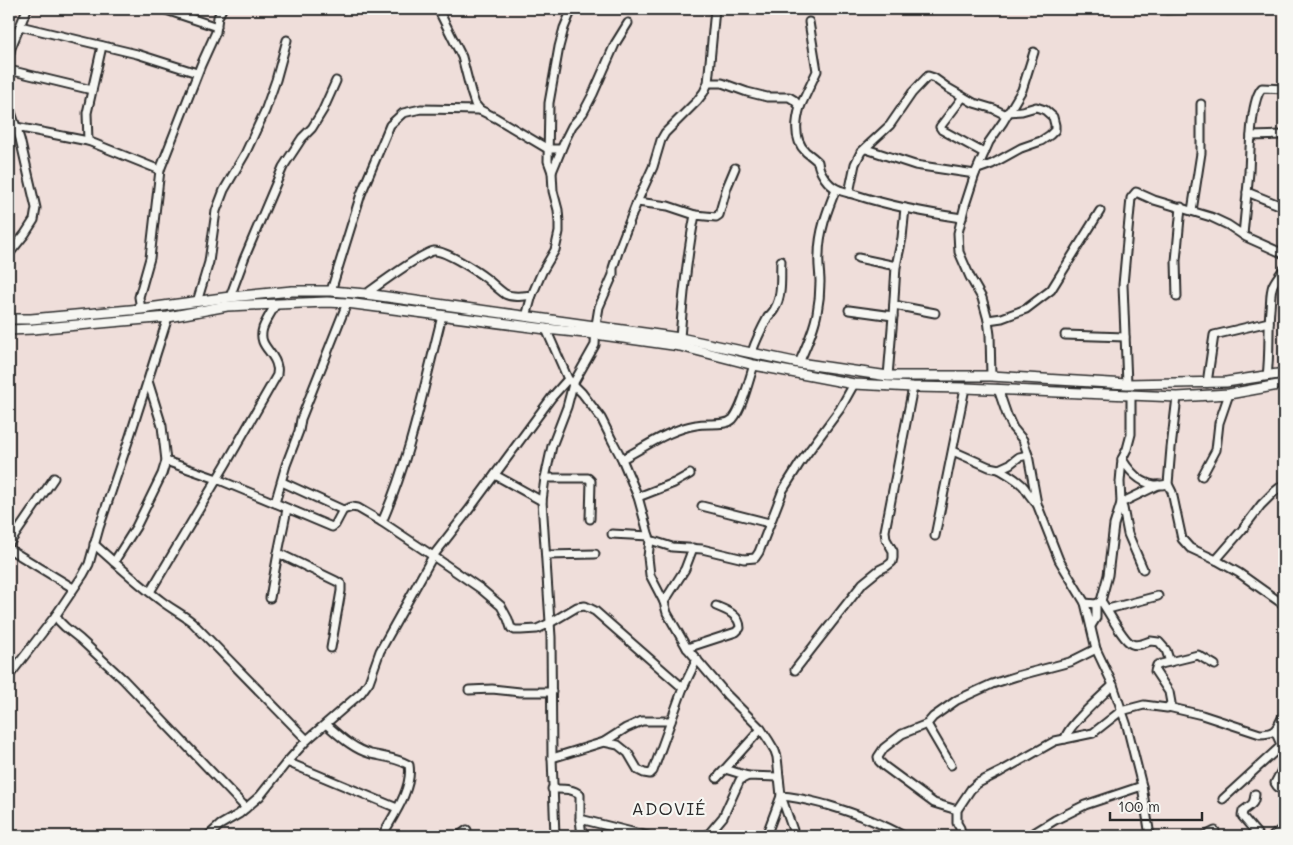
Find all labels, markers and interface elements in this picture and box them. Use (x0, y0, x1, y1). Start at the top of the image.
scale bar (1110, 790, 1203, 822)
district label: ADOVIÉ (632, 796, 706, 820)
text: 100 m (1118, 796, 1160, 816)

